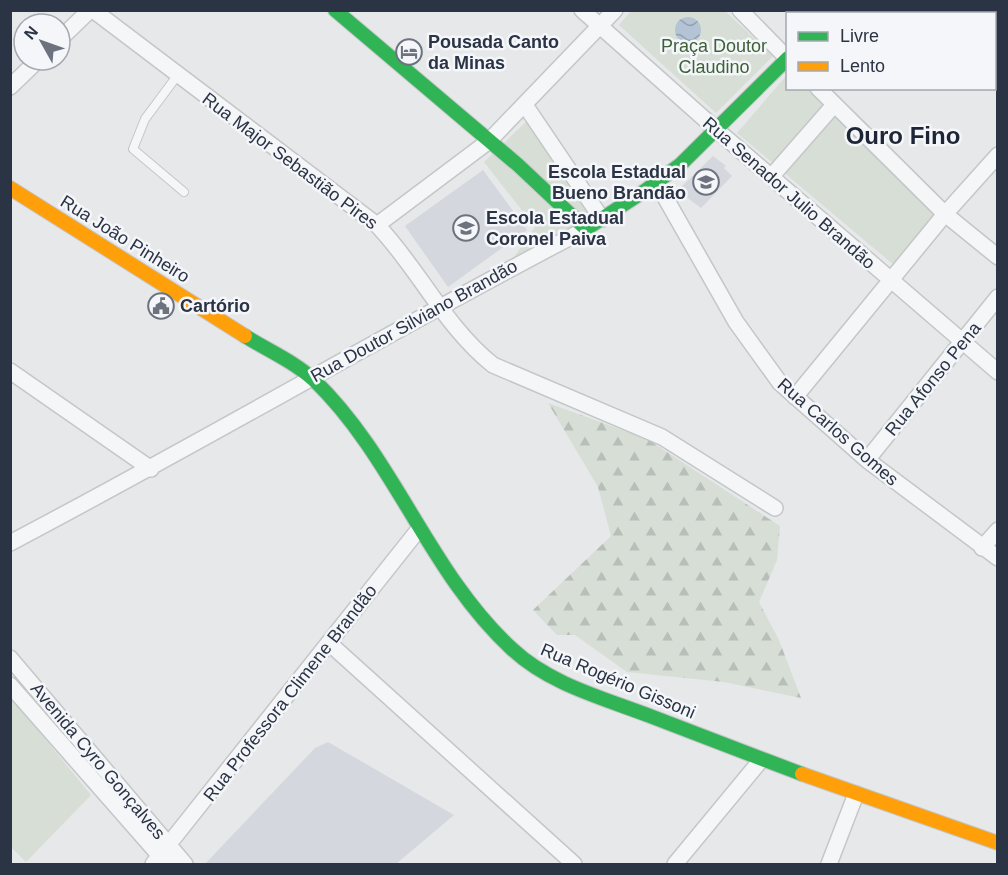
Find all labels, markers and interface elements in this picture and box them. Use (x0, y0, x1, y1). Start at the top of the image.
north arrow (12, 12, 72, 72)
legend (786, 12, 996, 90)
text: N (21, 23, 41, 43)
text: Livre (840, 26, 879, 46)
place label: Pousada Canto da Minas (428, 32, 559, 73)
park label: Praça Doutor Claudino (661, 36, 767, 77)
hotel icon: Pousada Canto da Minas (394, 37, 424, 67)
text: Lento (840, 56, 885, 76)
street label: Rua Major Sebastião Pires (198, 89, 382, 233)
street label: Rua Senador Julio Brandão (699, 113, 879, 273)
district label: Ouro Fino (846, 122, 960, 149)
place label: Escola Estadual Bueno Brandão (548, 162, 686, 203)
school or university icon: Escola Estadual Bueno Brandão (691, 167, 721, 197)
street label: Rua João Pinheiro (57, 191, 193, 287)
place label: Escola Estadual Coronel Paiva (486, 208, 624, 249)
school or university icon: Escola Estadual Coronel Paiva (451, 213, 481, 243)
street label: Rua Doutor Silviano Brandão (307, 256, 521, 386)
public building icon: Cartório (146, 291, 176, 321)
place label: Cartório (180, 296, 250, 316)
street label: Rua Afonso Pena (881, 317, 985, 440)
street label: Rua Carlos Gomes (774, 374, 902, 490)
street label: Rua Professora Climene Brandão (199, 581, 381, 805)
street label: Rua Rogério Gissoni (538, 639, 698, 723)
street label: Avenida Cyro Gonçalves (27, 679, 169, 843)

